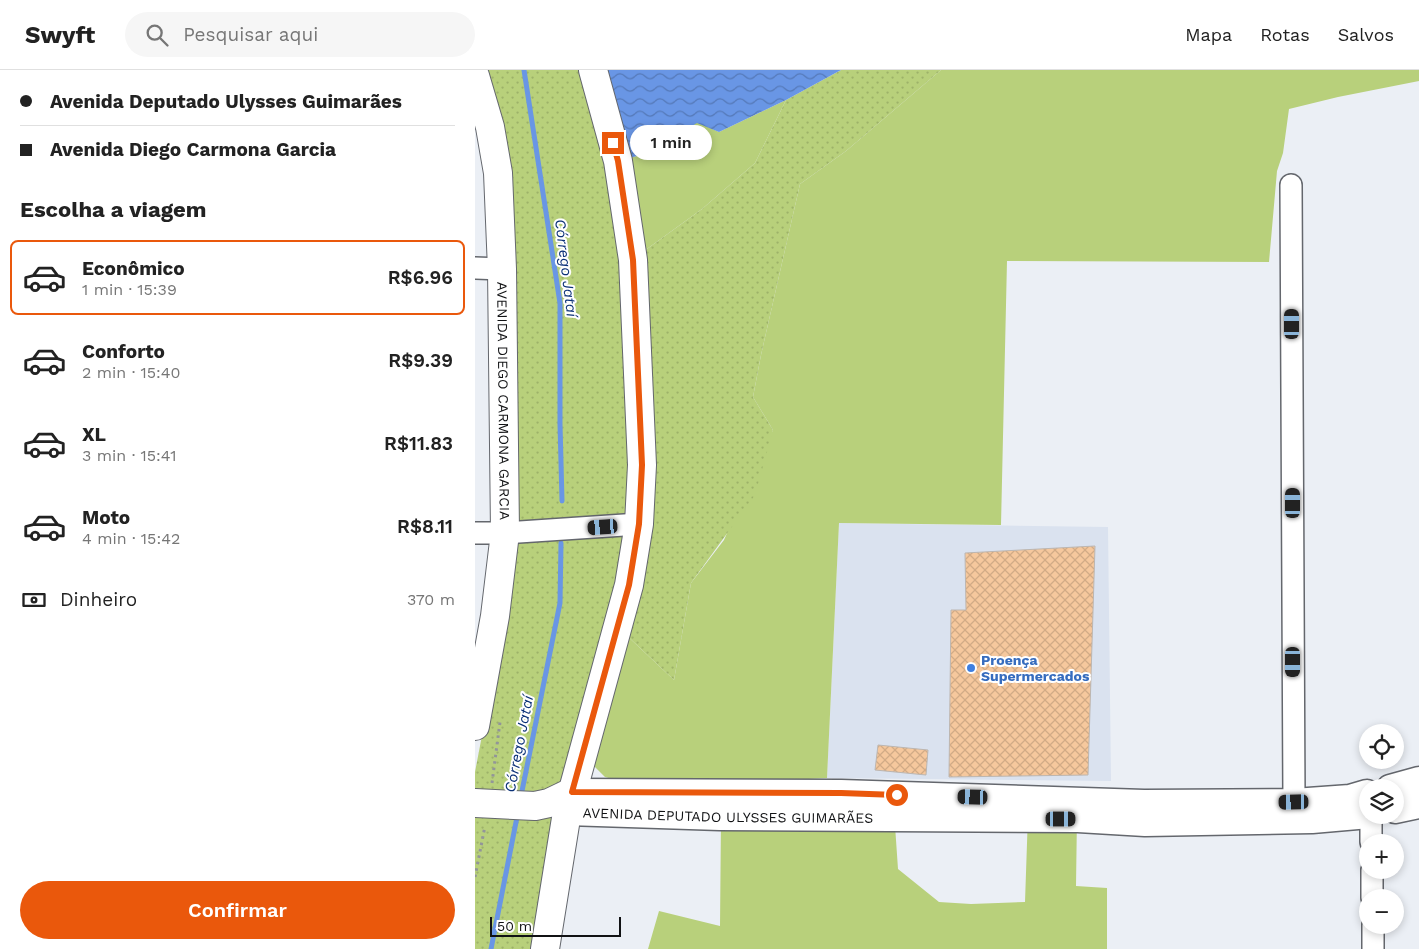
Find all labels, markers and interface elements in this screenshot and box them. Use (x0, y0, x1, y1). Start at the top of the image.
search box (125, 12, 475, 57)
text: Swyft (25, 21, 95, 49)
icon: search (143, 21, 171, 49)
text: Pesquisar aqui (183, 23, 318, 46)
text: Mapa (1185, 24, 1232, 45)
text: Rotas (1260, 24, 1310, 45)
text: Salvos (1338, 24, 1394, 45)
text: Avenida Deputado Ulysses Guimarães (50, 90, 402, 113)
callout: 1 min (631, 126, 713, 160)
route end (602, 132, 624, 154)
text: 1 min (650, 133, 692, 152)
text: Avenida Diego Carmona Garcia (50, 138, 336, 161)
text: Escolha a viagem (20, 197, 207, 222)
water label: Córrego Jataí (551, 218, 581, 320)
icon: car (22, 255, 67, 300)
text: Econômico (82, 257, 185, 280)
text: R$6.96 (388, 266, 453, 289)
text: 1 min · 15:39 (82, 280, 177, 299)
street label: AVENIDA DIEGO CARMONA GARCIA (494, 282, 513, 520)
car (1284, 309, 1299, 339)
icon: car (22, 338, 67, 383)
text: Conforto (82, 340, 165, 363)
text: R$9.39 (388, 349, 453, 372)
text: 2 min · 15:40 (82, 363, 180, 382)
icon: car (22, 421, 67, 466)
text: XL (82, 423, 106, 446)
text: R$11.83 (384, 432, 453, 455)
text: 3 min · 15:41 (82, 446, 176, 465)
car (1285, 488, 1300, 518)
icon: car (22, 504, 67, 549)
text: Moto (82, 506, 130, 529)
text: R$8.11 (397, 515, 453, 538)
car (587, 518, 618, 536)
text: 4 min · 15:42 (82, 529, 180, 548)
icon: cash (20, 586, 48, 614)
text: Dinheiro (60, 588, 137, 611)
text: 370 m (407, 590, 455, 609)
car (1285, 647, 1300, 677)
place label: Proença Supermercados (981, 652, 1090, 684)
marker: Proença Supermercados (965, 662, 977, 674)
water label: Córrego Jataí (501, 692, 538, 794)
map controls (1359, 724, 1404, 934)
button: locate (1359, 724, 1404, 769)
button: layers (1359, 779, 1404, 824)
route start (886, 784, 908, 806)
car (957, 789, 988, 805)
car (1278, 794, 1309, 810)
street label: AVENIDA DEPUTADO ULYSSES GUIMARÃES (582, 805, 873, 826)
car (1046, 812, 1076, 827)
button: + (1359, 834, 1404, 879)
button: Confirmar (20, 881, 455, 939)
button: − (1359, 889, 1404, 934)
scale bar (490, 914, 621, 937)
text: 50 m (497, 918, 532, 934)

